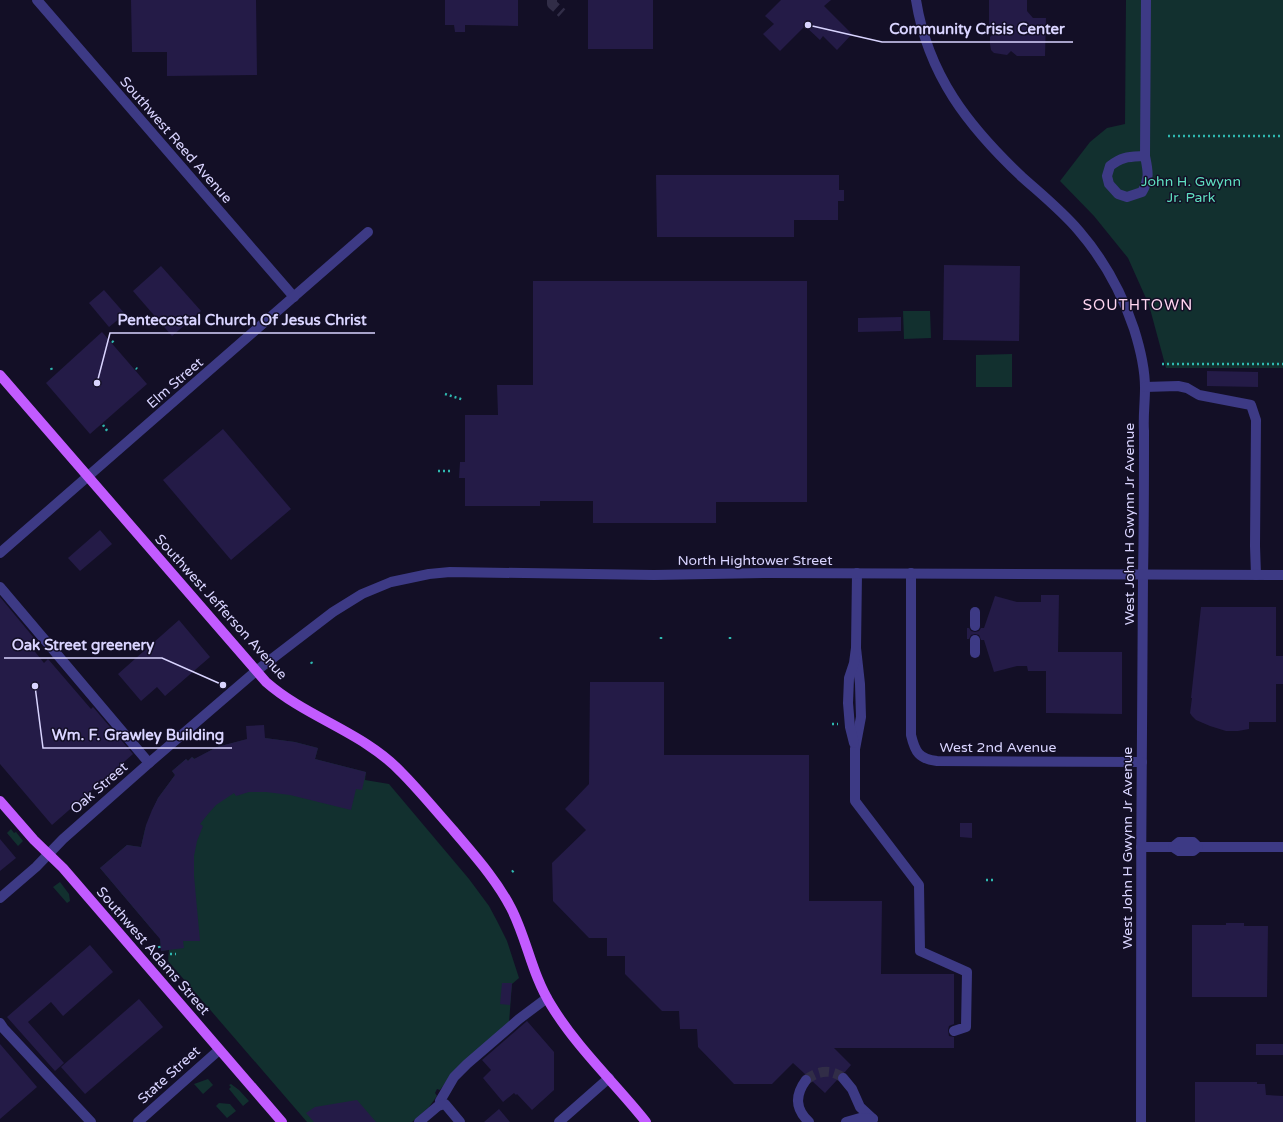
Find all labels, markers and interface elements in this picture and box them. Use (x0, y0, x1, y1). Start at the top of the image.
callout: Community Crisis Center (882, 15, 1073, 42)
text: Community Crisis Center (889, 20, 1065, 39)
street label: Southwest Reed Avenue (116, 73, 236, 207)
park label: John H. Gwynn Jr. Park (1141, 173, 1241, 206)
district label: SOUTHTOWN (1083, 296, 1193, 314)
callout: Pentecostal Church Of Jesus Christ (110, 306, 375, 333)
text: Pentecostal Church Of Jesus Christ (117, 311, 367, 329)
street label: Elm Street (143, 354, 207, 412)
street label: West John H Gwynn Jr Avenue (1121, 423, 1138, 625)
street label: Southwest Jefferson Avenue (151, 531, 291, 683)
street label: North Hightower Street (677, 552, 833, 569)
callout: Oak Street greenery (4, 631, 162, 658)
text: Oak Street greenery (12, 636, 154, 655)
callout: Wm. F. Grawley Building (43, 721, 232, 748)
text: Wm. F. Grawley Building (52, 726, 224, 745)
street label: West 2nd Avenue (940, 739, 1057, 756)
street label: West John H Gwynn Jr Avenue (1119, 747, 1136, 949)
street label: Oak Street (67, 758, 132, 818)
street label: Southwest Adams Street (93, 883, 214, 1019)
street label: State Street (134, 1042, 204, 1107)

